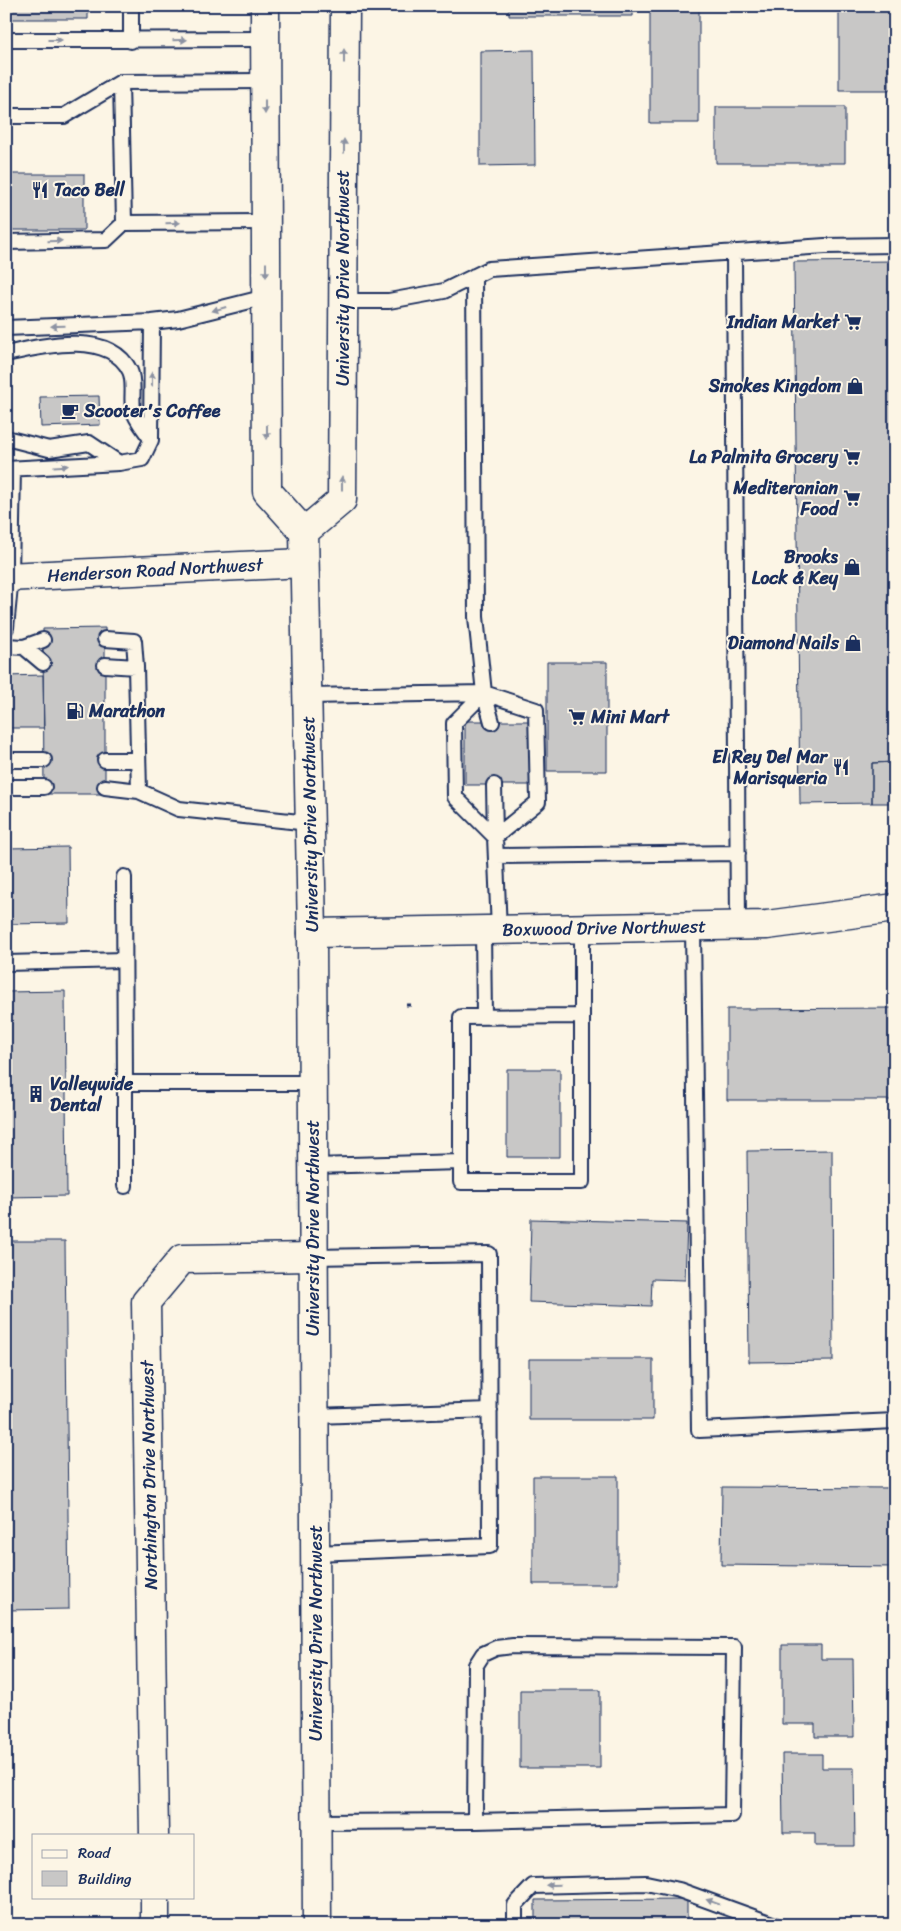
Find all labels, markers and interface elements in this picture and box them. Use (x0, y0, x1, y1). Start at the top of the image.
one-way arrow (47, 36, 63, 44)
one-way arrow (172, 36, 188, 44)
one-way arrow (340, 48, 348, 64)
one-way arrow (261, 100, 269, 116)
one-way arrow (340, 138, 348, 154)
street label: University Drive Northwest (327, 170, 359, 386)
place label: Taco Bell (54, 174, 126, 206)
restaurant icon: Taco Bell (30, 180, 50, 200)
one-way arrow (165, 219, 181, 227)
one-way arrow (47, 237, 63, 245)
one-way arrow (262, 262, 270, 278)
one-way arrow (211, 306, 226, 314)
place label: Indian Market (726, 306, 841, 338)
supermarket icon: Indian Market (843, 312, 863, 332)
one-way arrow (49, 322, 65, 330)
place label: Smokes Kingdom (708, 370, 841, 402)
one-way arrow (148, 371, 156, 387)
shop icon: Smokes Kingdom (845, 376, 865, 396)
place label: Scooter's Coffee (83, 395, 221, 427)
cafe icon: Scooter's Coffee (60, 401, 80, 421)
one-way arrow (263, 425, 271, 441)
place label: La Palmita Grocery (689, 441, 839, 473)
supermarket icon: La Palmita Grocery (842, 447, 862, 467)
one-way arrow (54, 462, 70, 470)
place label: Mediteranian Food (732, 472, 840, 525)
one-way arrow (338, 475, 346, 491)
supermarket icon: Mediteranian Food (842, 488, 862, 508)
place label: Brooks Lock & Key (752, 541, 839, 594)
street label: Henderson Road Northwest (46, 548, 264, 592)
shop icon: Brooks Lock & Key (842, 557, 862, 577)
place label: Diamond Nails (728, 627, 840, 659)
shop icon: Diamond Nails (843, 633, 863, 653)
place label: Marathon (88, 695, 165, 727)
fuel station icon: Marathon (65, 701, 85, 721)
place label: Mini Mart (590, 701, 671, 733)
supermarket icon: Mini Mart (567, 707, 587, 727)
street label: University Drive Northwest (292, 716, 328, 932)
place label: El Rey Del Mar Marisqueria (712, 741, 829, 794)
restaurant icon: El Rey Del Mar Marisqueria (831, 757, 851, 777)
street label: Boxwood Drive Northwest (502, 910, 706, 946)
place label: Valleywide Dental (50, 1068, 134, 1121)
building icon: Valleywide Dental (26, 1084, 46, 1104)
street label: University Drive Northwest (297, 1120, 329, 1336)
street label: Northington Drive Northwest (131, 1359, 167, 1590)
street label: University Drive Northwest (300, 1525, 332, 1741)
legend (32, 1834, 195, 1898)
text: Road (78, 1840, 111, 1866)
text: Building (78, 1866, 132, 1892)
one-way arrow (545, 1882, 561, 1890)
one-way arrow (705, 1898, 720, 1905)

